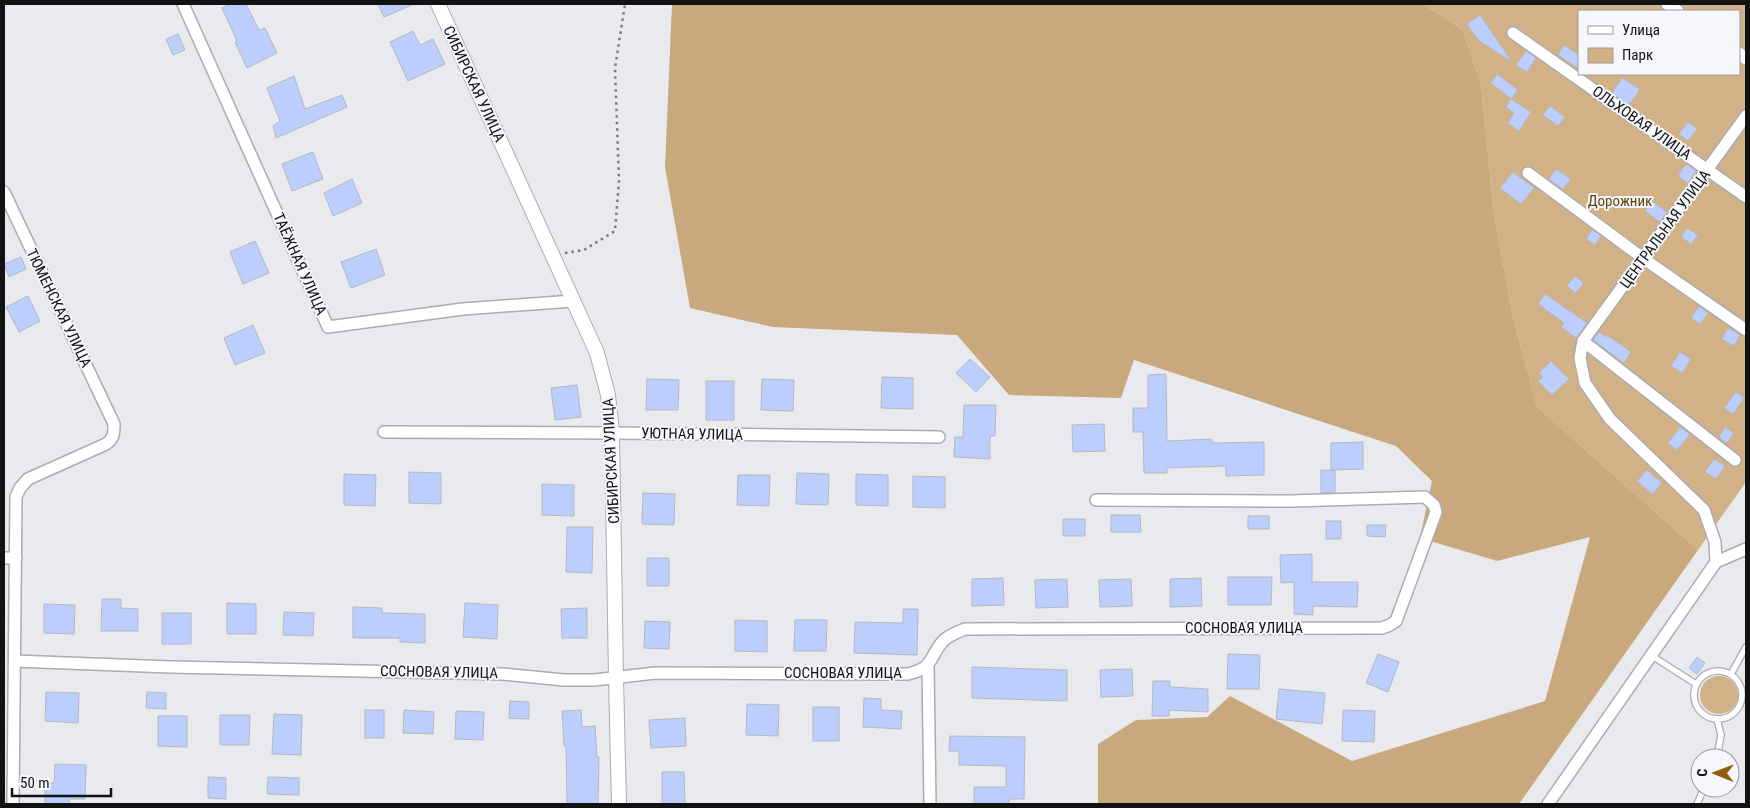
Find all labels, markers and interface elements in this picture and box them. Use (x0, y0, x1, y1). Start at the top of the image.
legend (1578, 10, 1740, 75)
text: Улица (1622, 21, 1660, 39)
street label: СИБИРСКАЯ УЛИЦА (439, 23, 509, 145)
text: Парк (1622, 46, 1653, 64)
street label: ОЛЬХОВАЯ УЛИЦА (1589, 82, 1695, 164)
street label: ЦЕНТРАЛЬНАЯ УЛИЦА (1616, 166, 1714, 292)
park label: Дорожник (1588, 192, 1652, 210)
street label: ТАЁЖНАЯ УЛИЦА (269, 210, 331, 318)
street label: ТЮМЕНСКАЯ УЛИЦА (23, 246, 96, 370)
street label: СИБИРСКАЯ УЛИЦА (599, 397, 623, 524)
street label: УЮТНАЯ УЛИЦА (641, 424, 743, 444)
street label: СОСНОВАЯ УЛИЦА (1185, 619, 1303, 637)
street label: СОСНОВАЯ УЛИЦА (380, 662, 498, 682)
street label: СОСНОВАЯ УЛИЦА (784, 664, 902, 682)
north arrow (1690, 748, 1740, 798)
scale bar (12, 766, 111, 798)
text: С (1694, 769, 1710, 777)
text: 50 m (20, 774, 50, 792)

